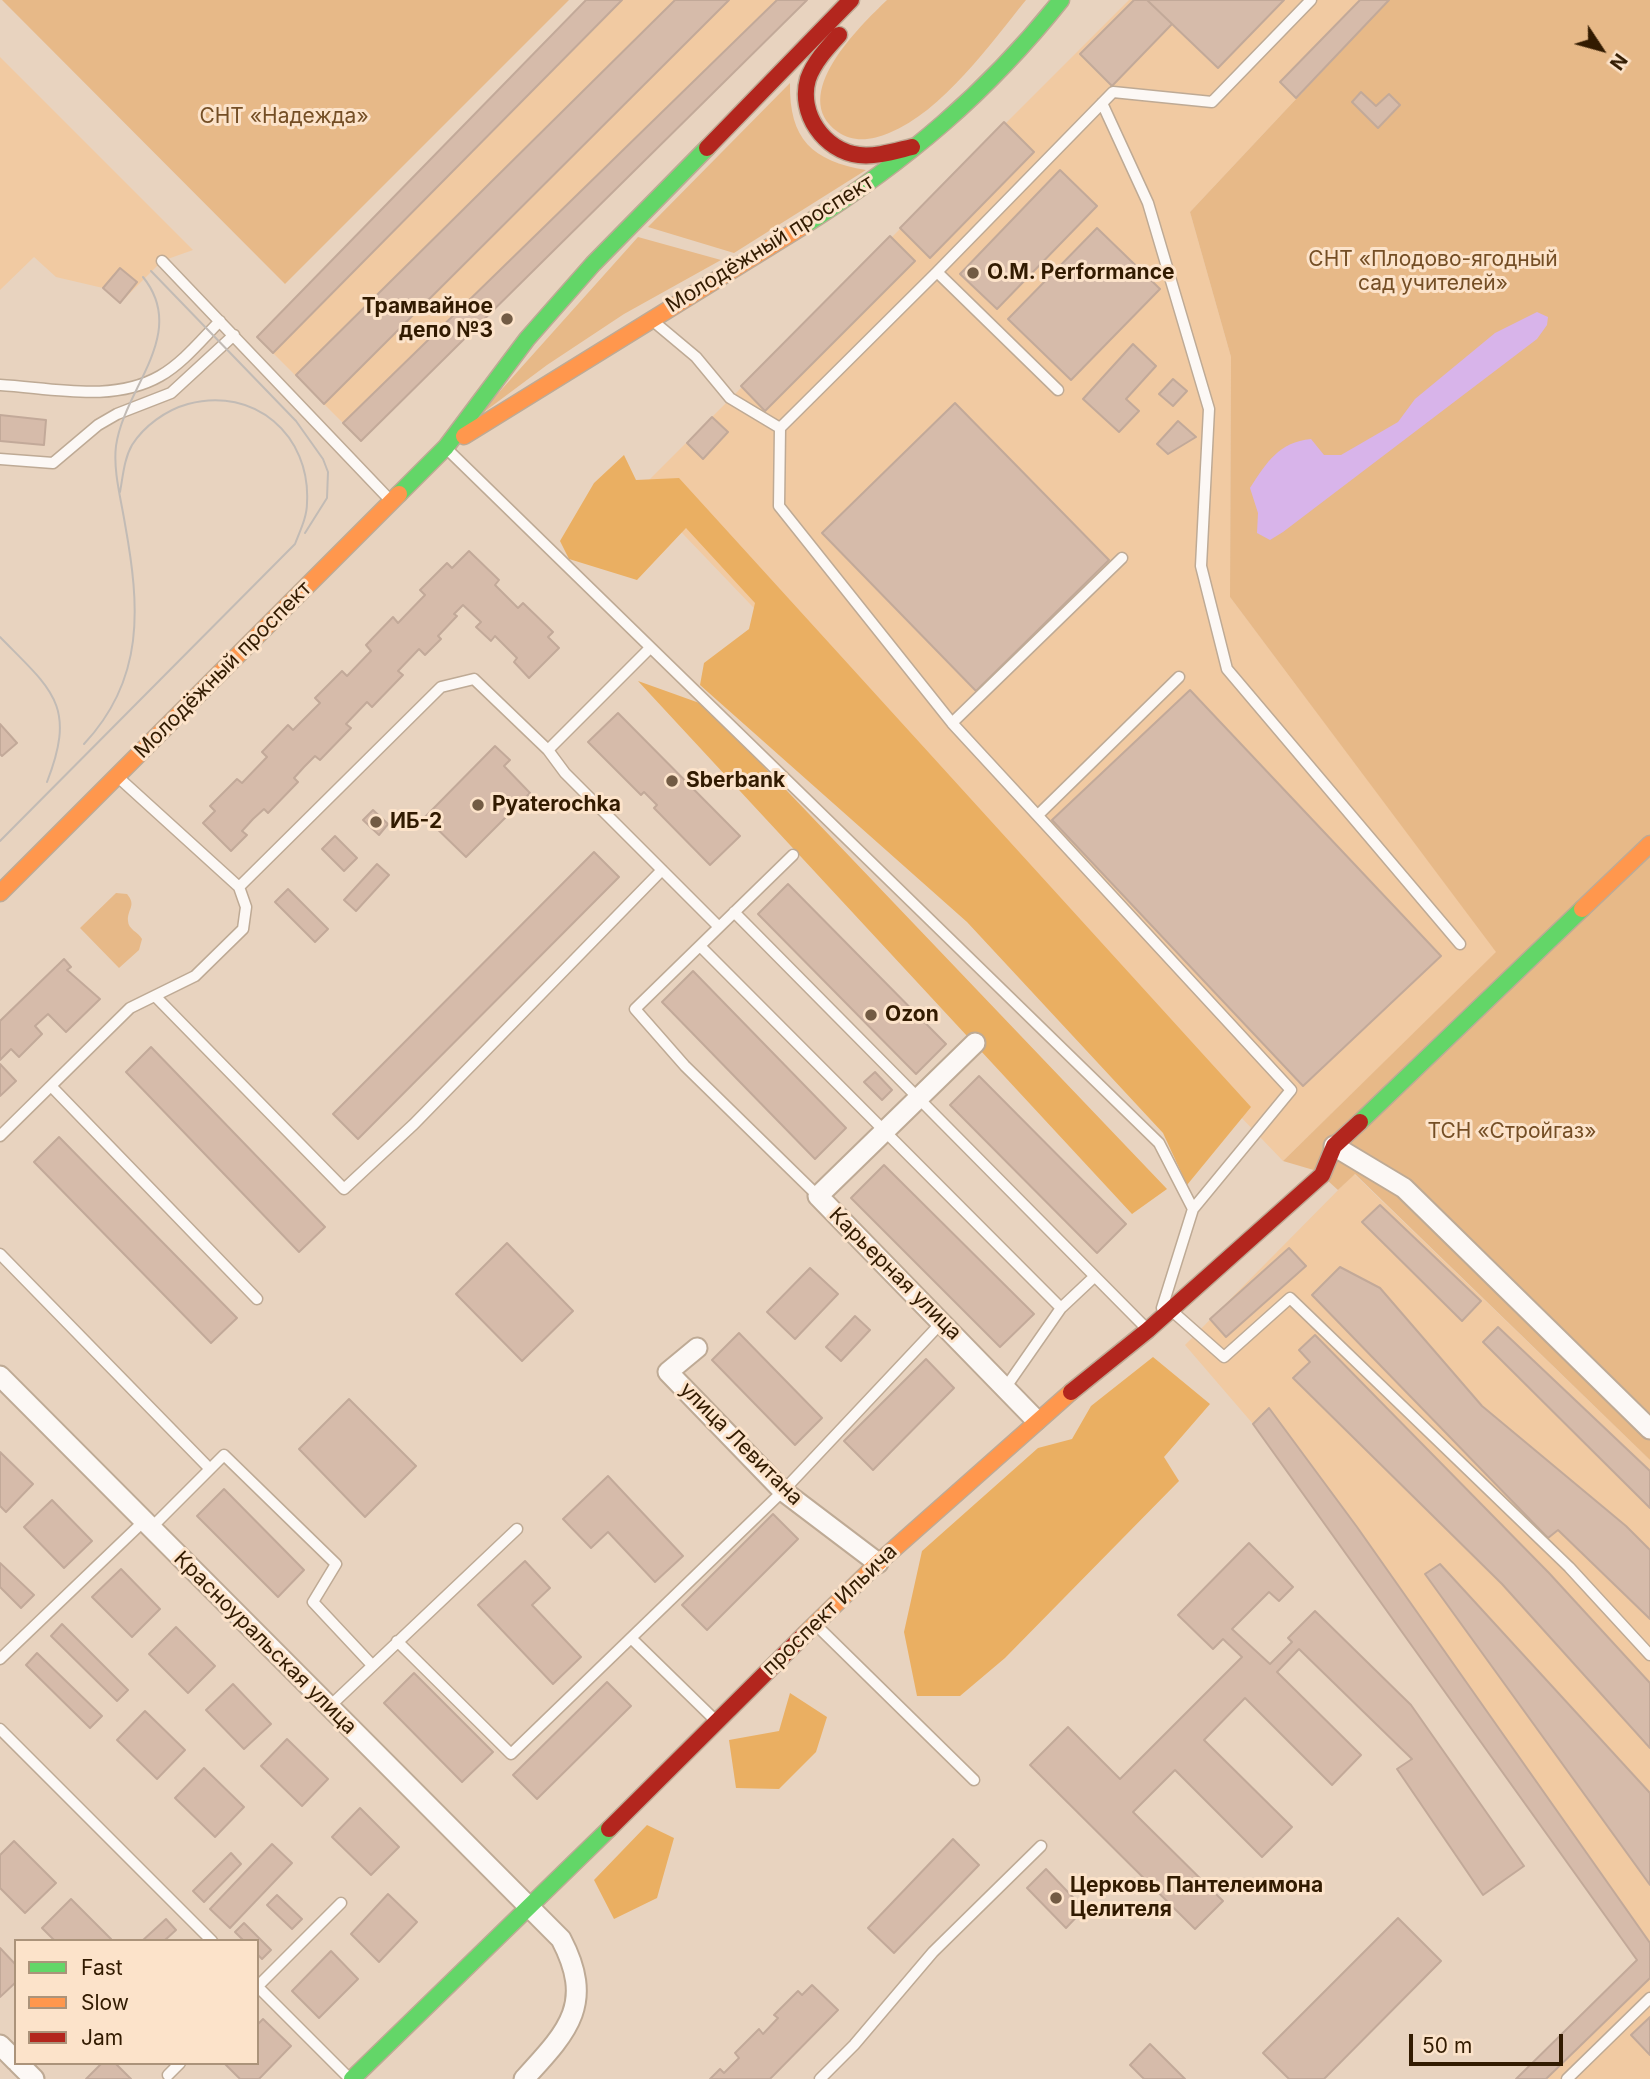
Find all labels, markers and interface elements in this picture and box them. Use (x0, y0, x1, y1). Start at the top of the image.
north arrow (1566, 14, 1636, 84)
text: N (1605, 49, 1632, 74)
park label: СНТ «Надежда» (199, 104, 369, 130)
street label: Молодёжный проспект (662, 170, 878, 318)
park label: СНТ «Плодово-ягодный сад учителей» (1308, 247, 1558, 297)
place label: O.M. Performance (987, 260, 1175, 286)
marker: O.M. Performance (965, 265, 981, 281)
place label: Трамвайное депо №3 (362, 294, 493, 344)
marker: Трамвайное депо №3 (499, 311, 515, 327)
street label: Молодёжный проспект (129, 576, 317, 764)
place label: Sberbank (686, 768, 785, 794)
marker: Sberbank (664, 773, 680, 789)
place label: Pyaterochka (492, 792, 621, 818)
marker: Pyaterochka (470, 797, 486, 813)
place label: ИБ-2 (390, 809, 442, 835)
marker: ИБ-2 (368, 814, 384, 830)
place label: Ozon (885, 1002, 939, 1028)
marker: Ozon (863, 1007, 879, 1023)
park label: ТСН «Стройгаз» (1428, 1119, 1596, 1145)
street label: Карьерная улица (824, 1203, 966, 1345)
street label: улица Левитана (674, 1377, 808, 1511)
street label: проспект Ильича (757, 1539, 903, 1681)
street label: Красноуральская улица (168, 1546, 362, 1740)
place label: Церковь Пантелеимона Целителя (1070, 1873, 1323, 1923)
marker: Церковь Пантелеимона Целителя (1048, 1890, 1064, 1906)
legend (14, 1939, 259, 2065)
text: Fast (81, 1955, 123, 1980)
text: Slow (81, 1990, 129, 2015)
scale bar (1412, 2020, 1566, 2064)
text: Jam (81, 2025, 123, 2050)
text: 50 m (1422, 2033, 1472, 2058)

